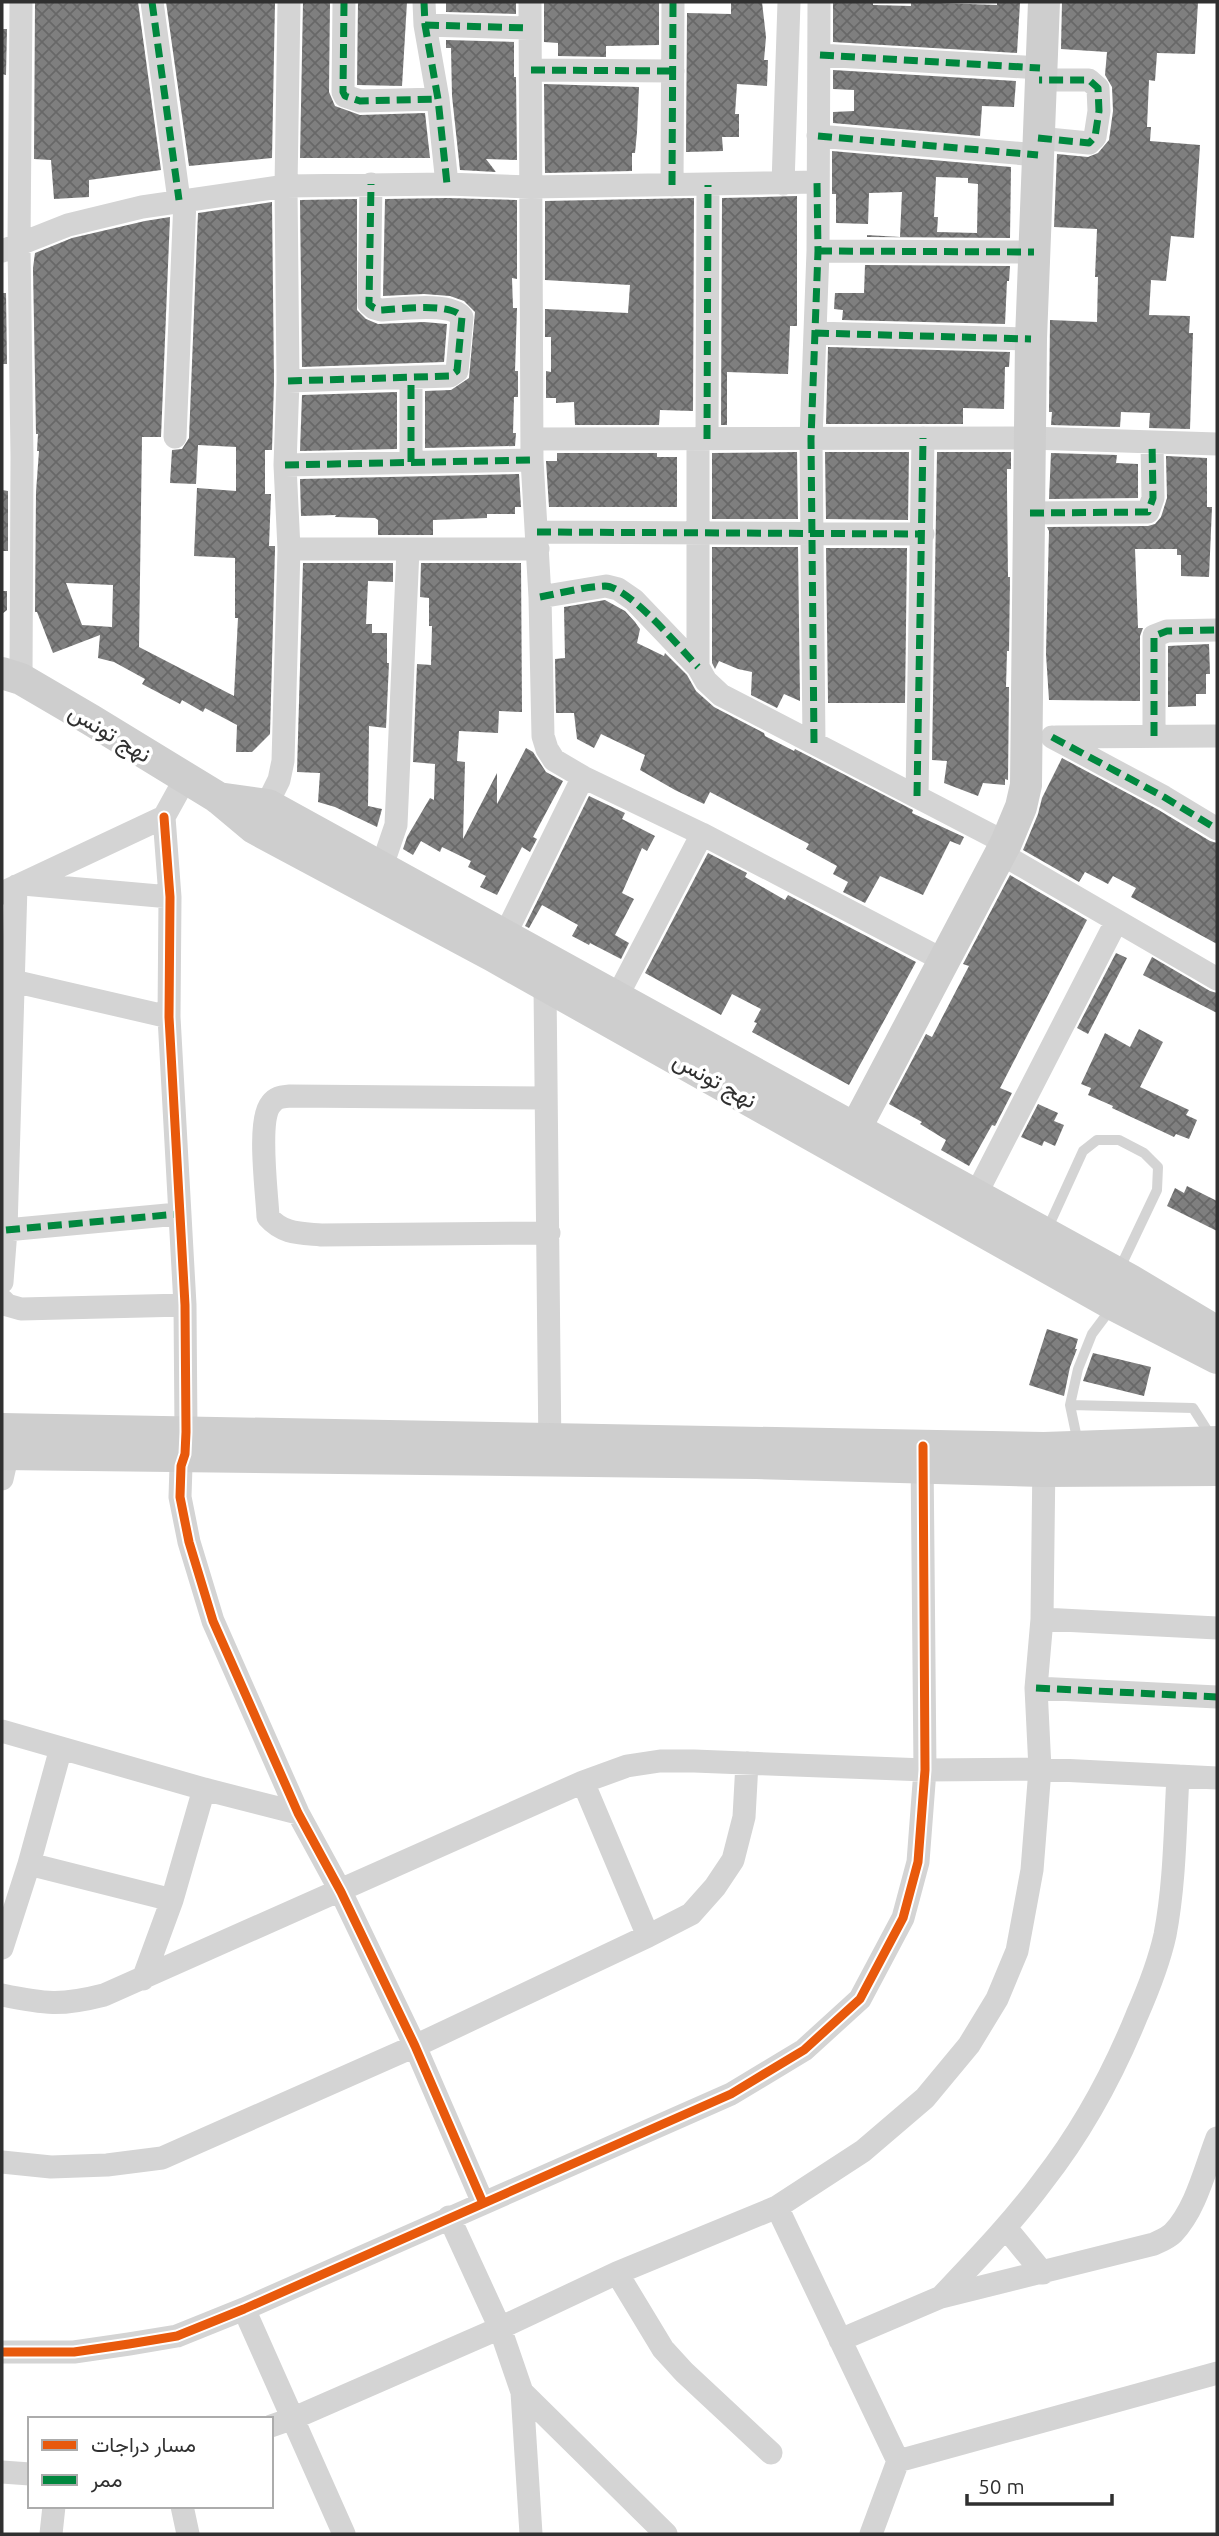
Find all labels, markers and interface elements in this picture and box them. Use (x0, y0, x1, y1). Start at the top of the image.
street label: نهج تونس (63, 698, 156, 770)
street label: نهج تونس (667, 1046, 761, 1116)
legend (28, 2417, 273, 2508)
text: مسار دراجات (91, 2432, 196, 2458)
scale bar (967, 2462, 1112, 2506)
text: ممر (90, 2467, 122, 2493)
text: 50 m (978, 2474, 1025, 2498)

